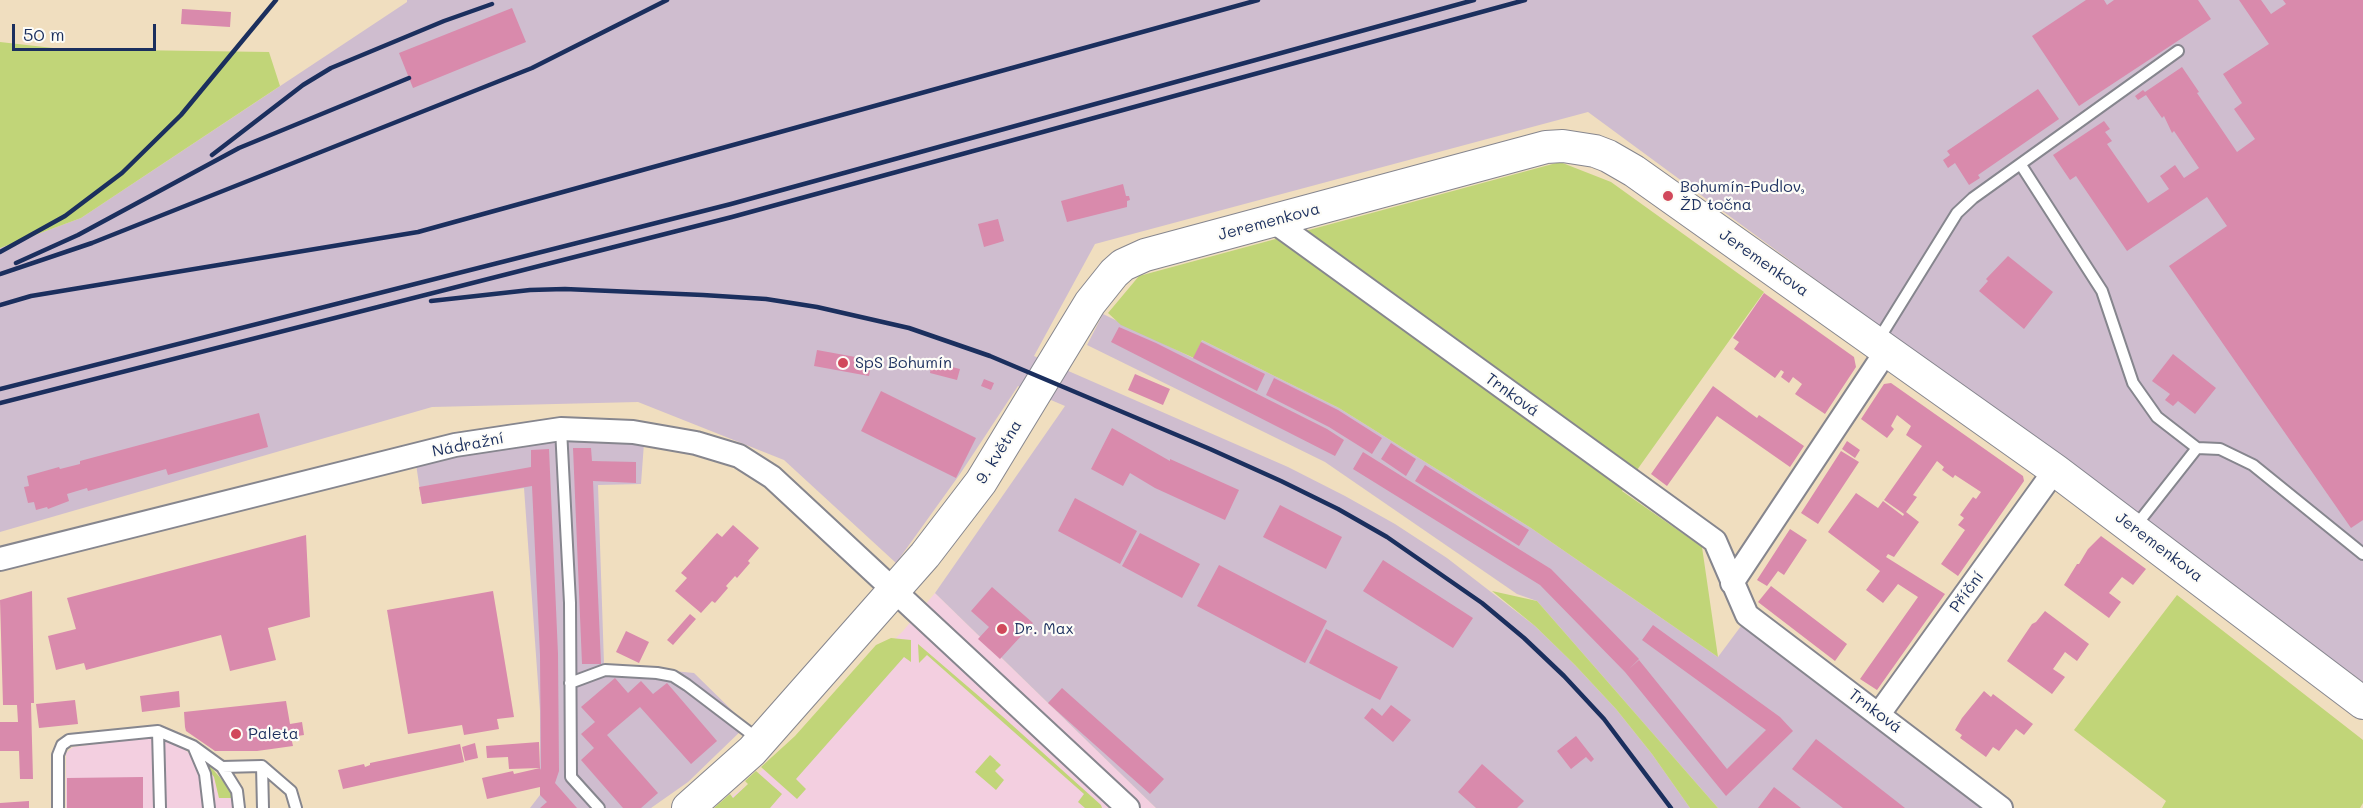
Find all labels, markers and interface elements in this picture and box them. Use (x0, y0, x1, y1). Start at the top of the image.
scale bar (15, 12, 159, 50)
text: 50 m (23, 22, 65, 46)
place label: Bohumín-Pudlov, ŽD točna (1680, 177, 1805, 215)
marker: Bohumín-Pudlov, ŽD točna (1661, 189, 1675, 203)
street label: Jeremenkova (1216, 199, 1322, 245)
street label: Jeremenkova (1716, 225, 1812, 301)
place label: SpS Bohumín (855, 353, 952, 373)
marker: SpS Bohumín (836, 356, 850, 370)
street label: Trnková (1481, 369, 1543, 421)
street label: 9. května (972, 417, 1026, 487)
street label: Nádražní (430, 429, 506, 461)
street label: Jeremenkova (2111, 508, 2207, 586)
street label: Příční (1946, 568, 1988, 616)
place label: Dr. Max (1014, 619, 1074, 639)
marker: Dr. Max (995, 622, 1009, 636)
street label: Trnková (1845, 685, 1905, 737)
place label: Paleta (248, 724, 299, 744)
marker: Paleta (229, 727, 243, 741)

